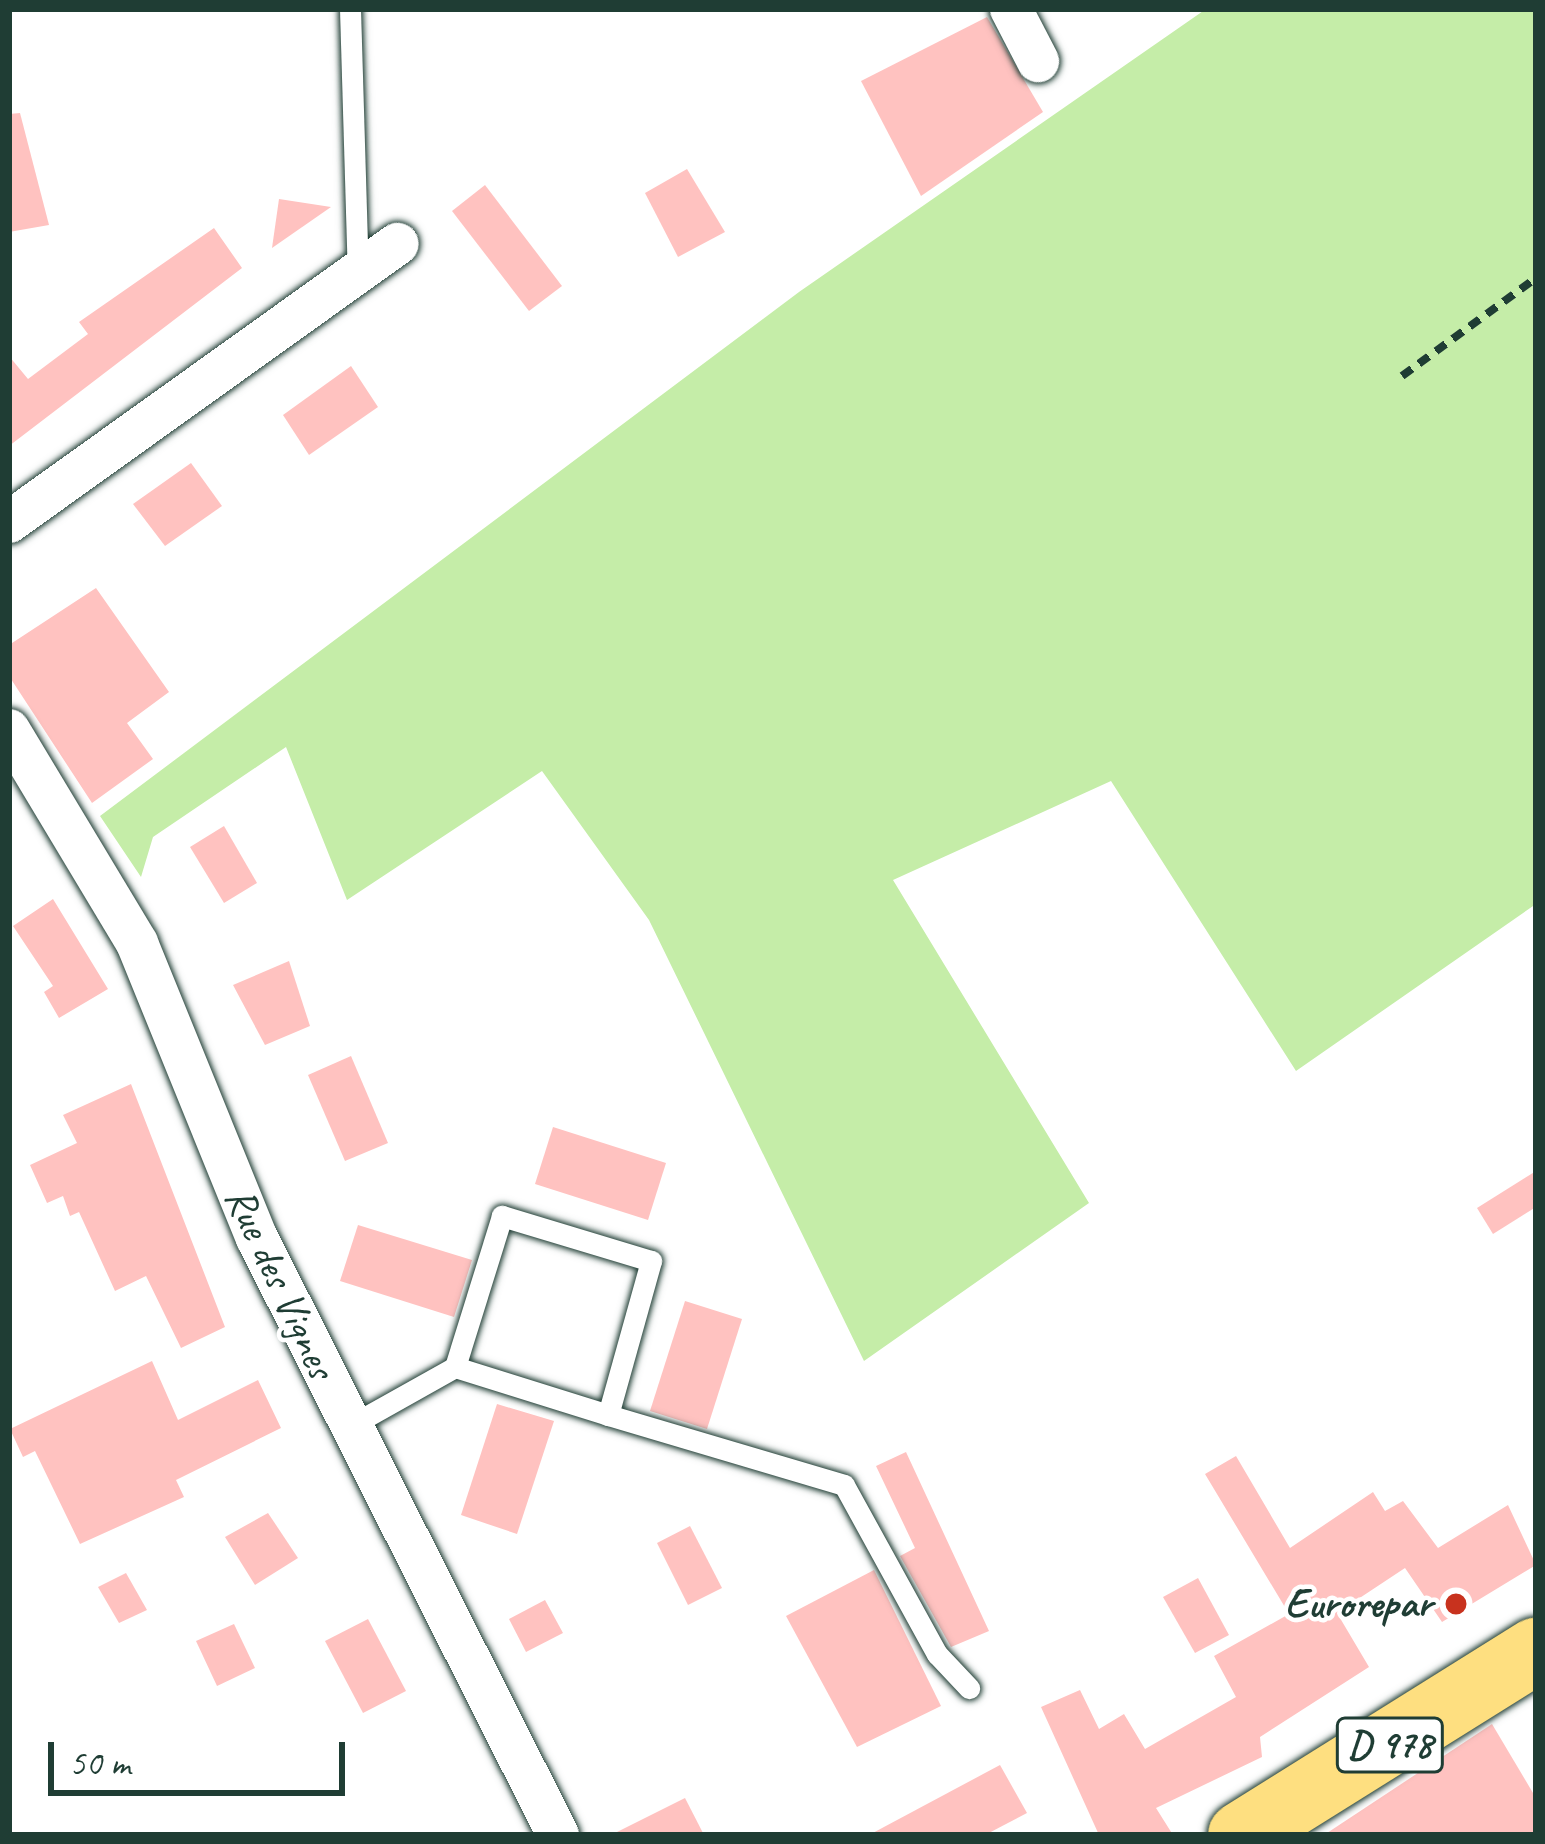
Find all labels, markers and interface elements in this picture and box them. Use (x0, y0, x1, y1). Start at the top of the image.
street label: Rue des Vignes (214, 1179, 346, 1387)
place label: Eurorepar (1285, 1579, 1432, 1629)
marker: Eurorepar (1443, 1591, 1469, 1617)
road number: D 978 (1333, 1712, 1447, 1778)
scale bar (54, 1718, 351, 1792)
text: 50 m (69, 1740, 130, 1786)

